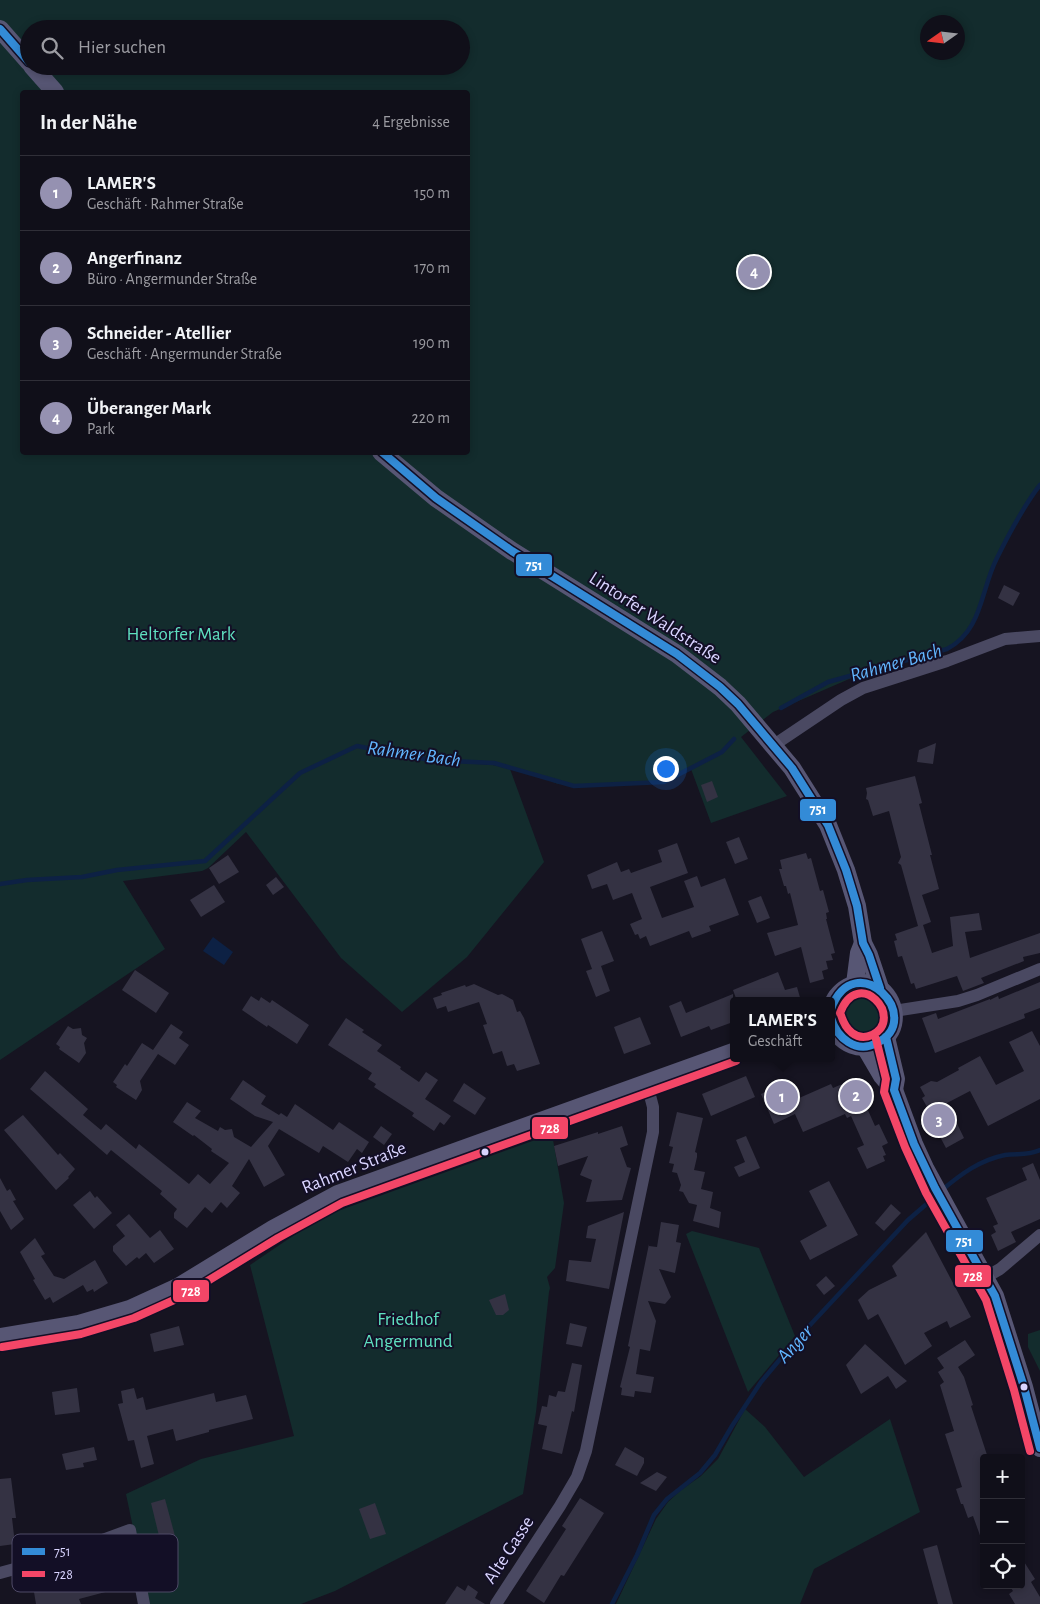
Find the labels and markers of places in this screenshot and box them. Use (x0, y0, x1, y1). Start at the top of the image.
pin: 4 (738, 253, 770, 291)
pin: 2 (840, 1077, 872, 1115)
pin: 1 (766, 1078, 798, 1116)
pin: 3 (923, 1101, 955, 1139)
unlabelled marker (480, 1147, 490, 1157)
unlabelled marker (1019, 1382, 1029, 1392)

